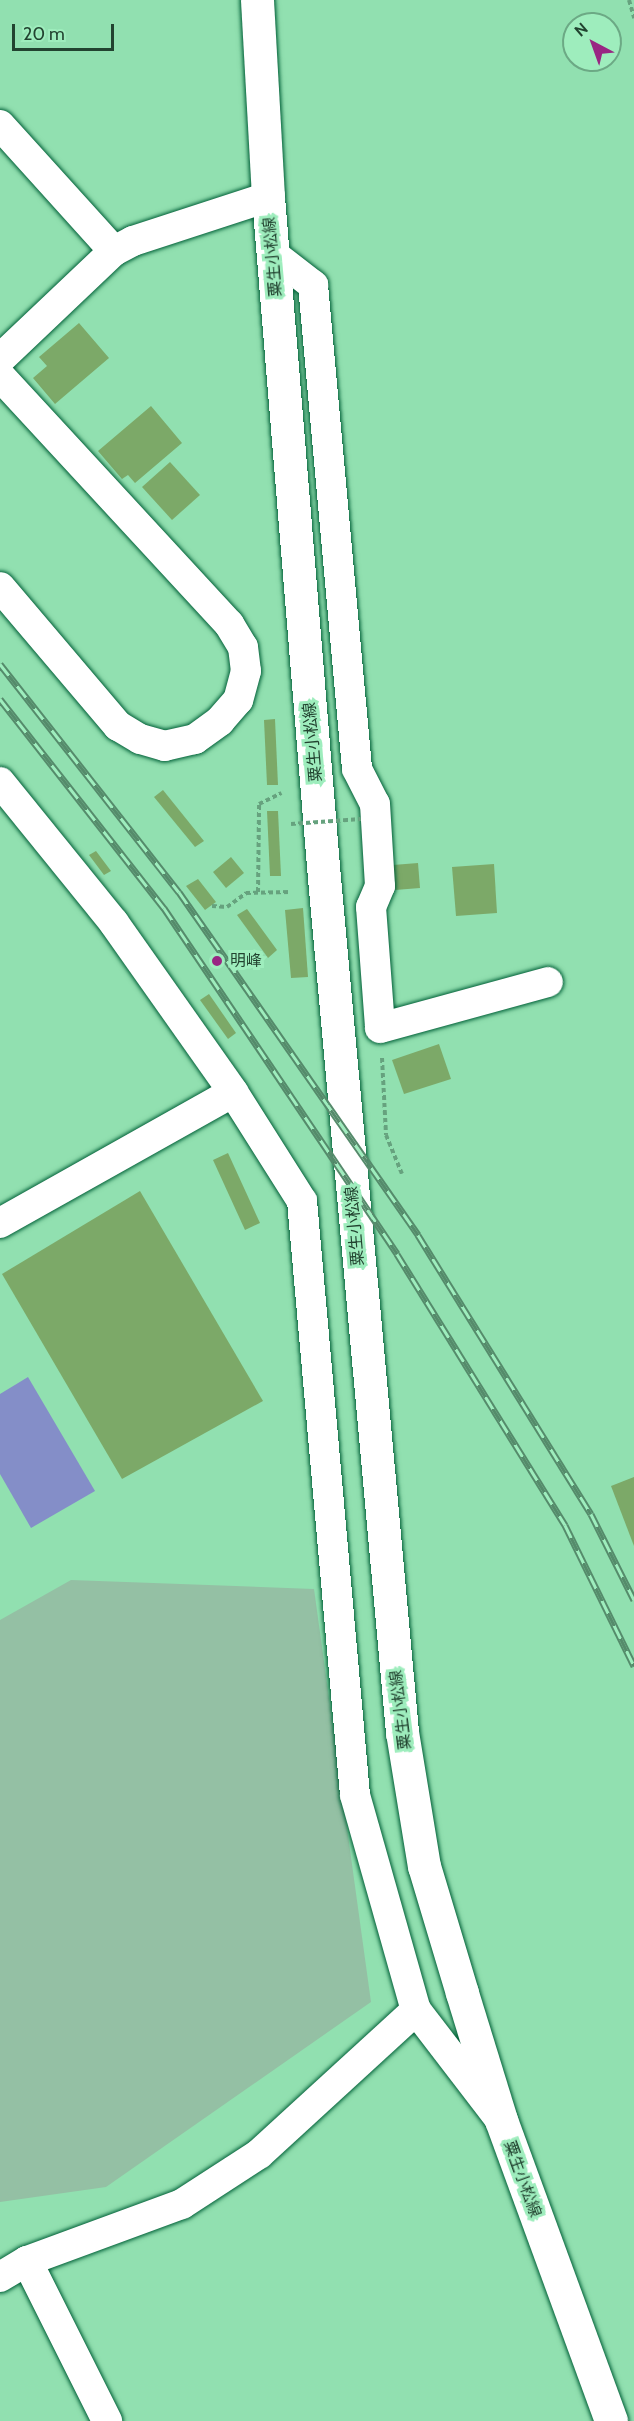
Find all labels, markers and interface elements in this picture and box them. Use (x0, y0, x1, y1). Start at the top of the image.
scale bar (15, 12, 117, 50)
north arrow (562, 12, 622, 72)
text: N (571, 19, 592, 40)
text: 20 m (23, 23, 65, 45)
street label: 粟生小松線 (260, 216, 286, 298)
street label: 粟生小松線 (300, 701, 326, 783)
place label: 明峰 (230, 951, 262, 971)
marker: 明峰 (208, 952, 226, 970)
street label: 粟生小松線 (342, 1185, 368, 1267)
street label: 粟生小松線 (387, 1669, 415, 1751)
street label: 粟生小松線 (499, 2138, 545, 2220)

